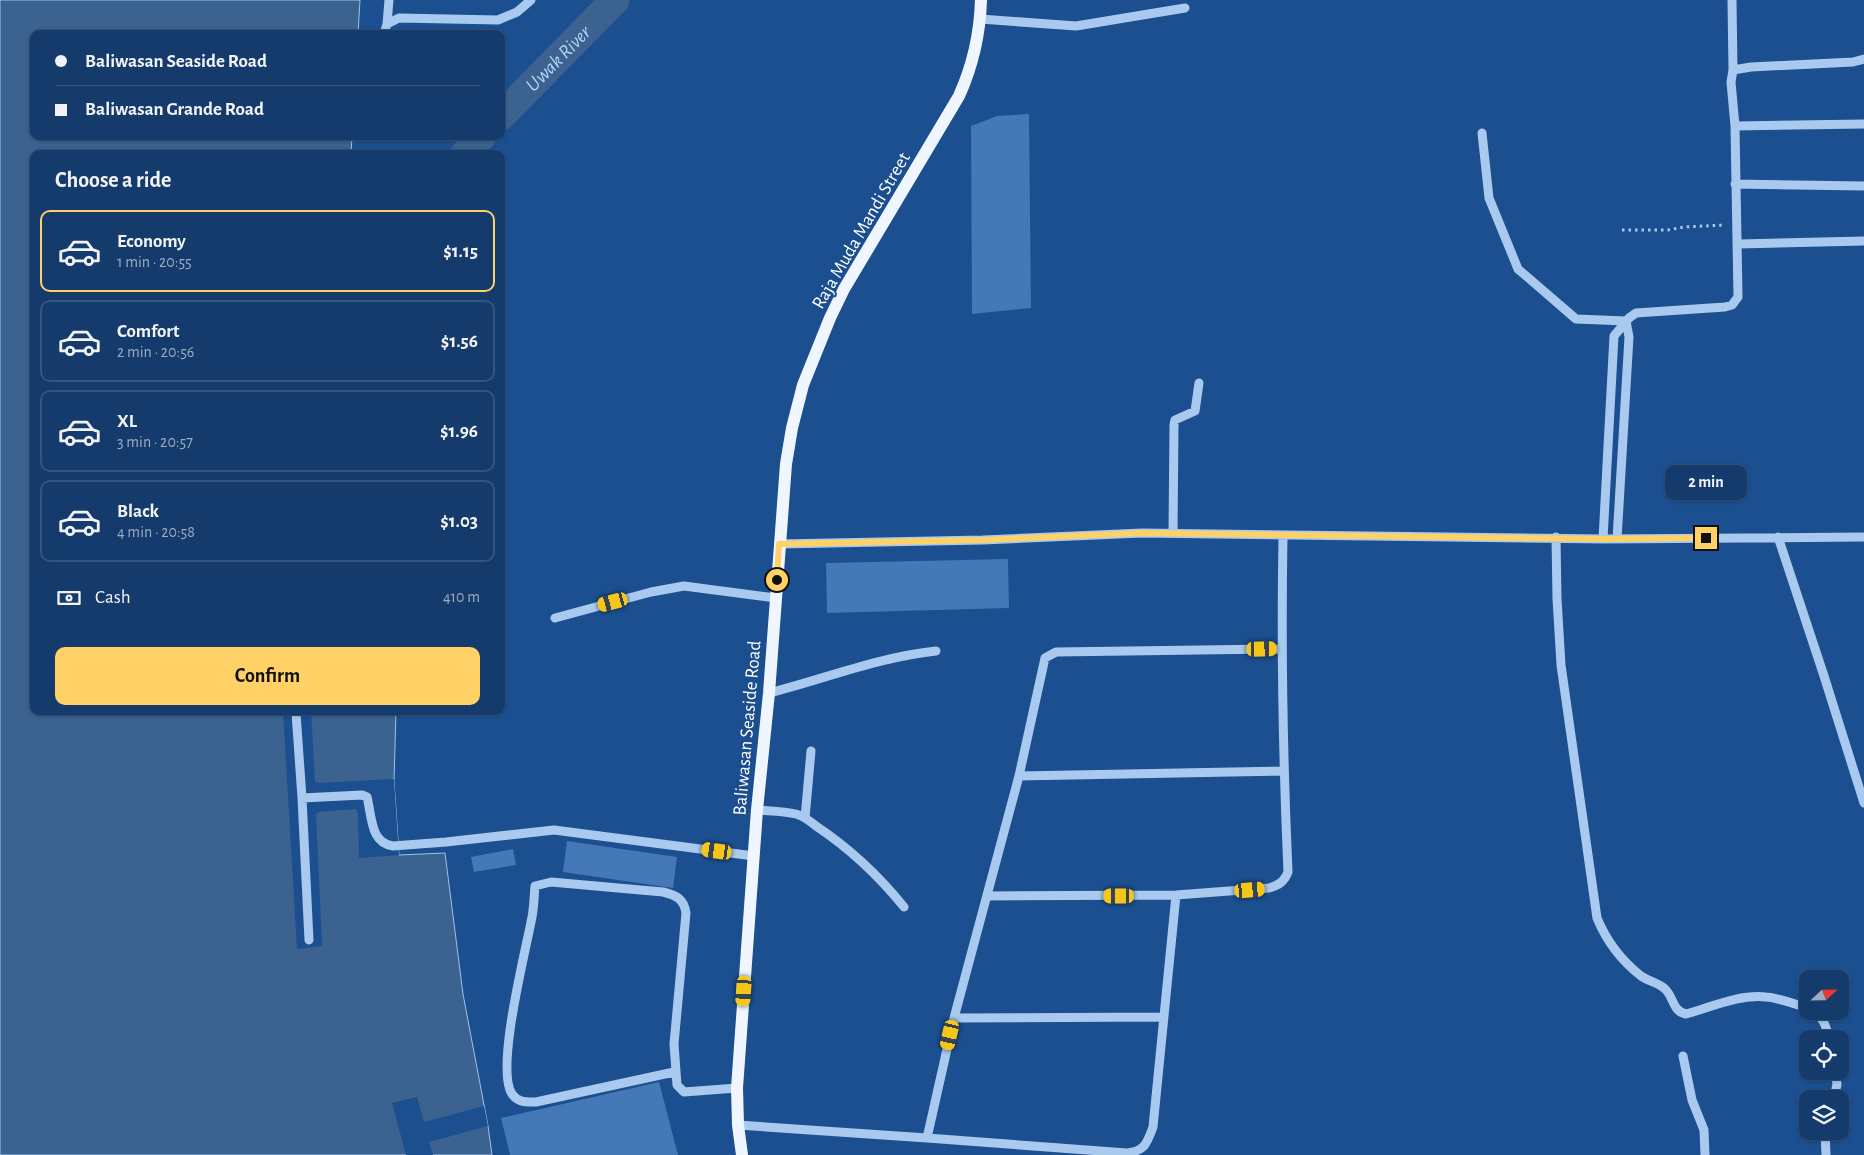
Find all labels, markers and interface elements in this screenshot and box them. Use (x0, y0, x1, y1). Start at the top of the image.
water label: Uwak River (522, 22, 595, 96)
text: Baliwasan Seaside Road (85, 52, 267, 71)
text: Baliwasan Grande Road (85, 100, 264, 119)
street label: Raja Muda Mandi Street (809, 149, 914, 312)
text: Choose a ride (55, 169, 171, 191)
icon: car (57, 229, 102, 274)
text: Economy (117, 232, 186, 251)
text: $1.15 (443, 242, 478, 261)
text: 1 min · 20:55 (117, 254, 192, 270)
icon: car (57, 319, 102, 364)
text: Comfort (117, 322, 179, 341)
text: $1.56 (441, 332, 478, 351)
text: 2 min · 20:56 (117, 344, 194, 360)
icon: car (57, 409, 102, 454)
text: XL (117, 412, 137, 431)
text: $1.96 (440, 422, 478, 441)
text: 3 min · 20:57 (117, 434, 193, 450)
callout: 2 min (1665, 466, 1747, 500)
text: 2 min (1688, 474, 1724, 490)
icon: car (57, 499, 102, 544)
text: Black (117, 502, 159, 521)
text: $1.03 (440, 512, 478, 531)
text: 4 min · 20:58 (117, 524, 195, 540)
route end (1695, 527, 1717, 549)
route start (766, 569, 788, 591)
icon: cash (55, 584, 83, 612)
text: Cash (95, 588, 131, 607)
text: 410 m (443, 589, 480, 605)
car (596, 591, 629, 613)
street label: Baliwasan Seaside Road (730, 640, 765, 816)
car (1246, 641, 1277, 657)
button: Confirm (55, 647, 480, 705)
car (701, 841, 732, 861)
car (1234, 881, 1265, 899)
car (1104, 889, 1134, 904)
north arrow (1799, 970, 1849, 1020)
map controls (1799, 970, 1849, 1140)
car (735, 976, 752, 1006)
car (939, 1019, 960, 1051)
button: locate (1799, 1030, 1849, 1080)
button: layers (1799, 1090, 1849, 1140)

